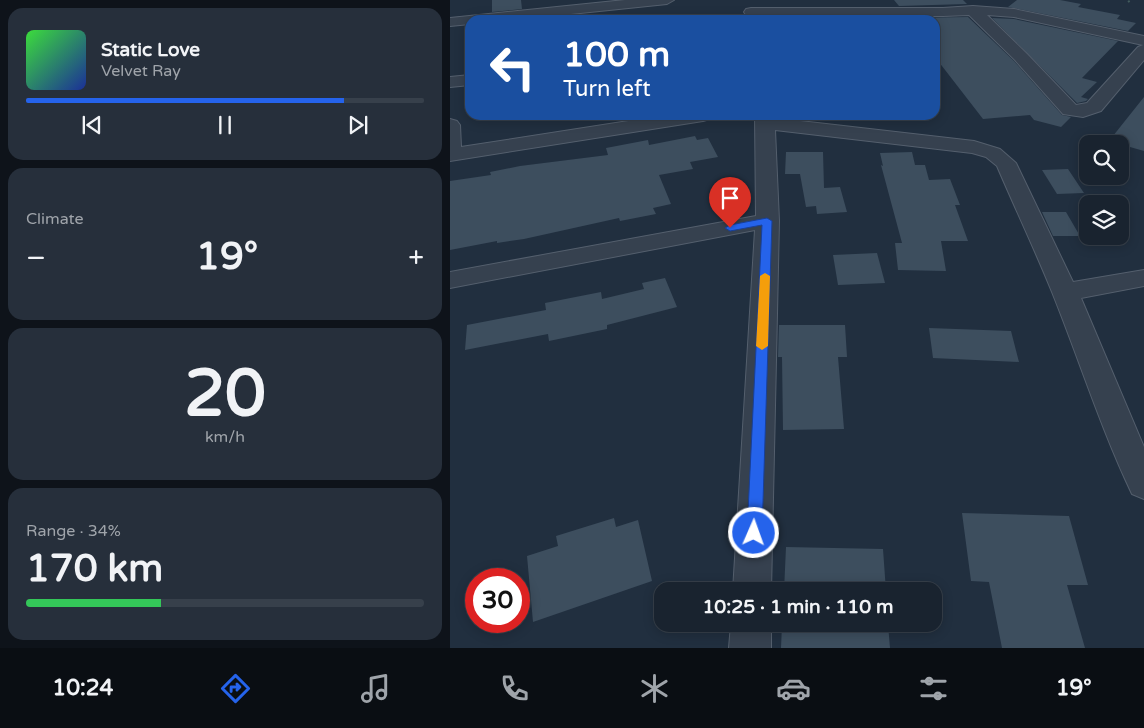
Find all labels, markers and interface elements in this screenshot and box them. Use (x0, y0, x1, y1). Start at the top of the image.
text: 100 m (563, 34, 670, 76)
icon: left (480, 35, 545, 100)
text: Static Love (101, 39, 200, 61)
text: Velvet Ray (101, 61, 181, 81)
text: Turn left (563, 76, 651, 102)
icon: previous (78, 111, 106, 139)
icon: pause (211, 111, 239, 139)
icon: next (344, 111, 372, 139)
map controls (1079, 135, 1129, 245)
button: search (1079, 135, 1129, 185)
pin (709, 177, 751, 228)
icon: arrive (716, 184, 744, 212)
button: layers (1079, 195, 1129, 245)
text: Climate (26, 209, 84, 229)
text: 19° (196, 234, 258, 280)
text: − (26, 241, 46, 275)
text: + (408, 241, 424, 275)
text: 20 (184, 355, 266, 434)
text: km/h (205, 427, 245, 447)
position arrow (727, 506, 779, 558)
text: Range · 34% (26, 521, 121, 541)
text: 170 km (26, 546, 163, 592)
speed limit sign: 30 (465, 568, 530, 633)
text: 10:25 · 1 min · 110 m (702, 596, 894, 618)
icon: directions (218, 671, 253, 706)
icon: music (358, 671, 393, 706)
icon: phone (497, 671, 532, 706)
icon: climate (637, 671, 672, 706)
icon: car (776, 671, 811, 706)
icon: filters (916, 671, 951, 706)
text: 10:24 (52, 675, 113, 701)
text: 19° (1056, 675, 1092, 701)

